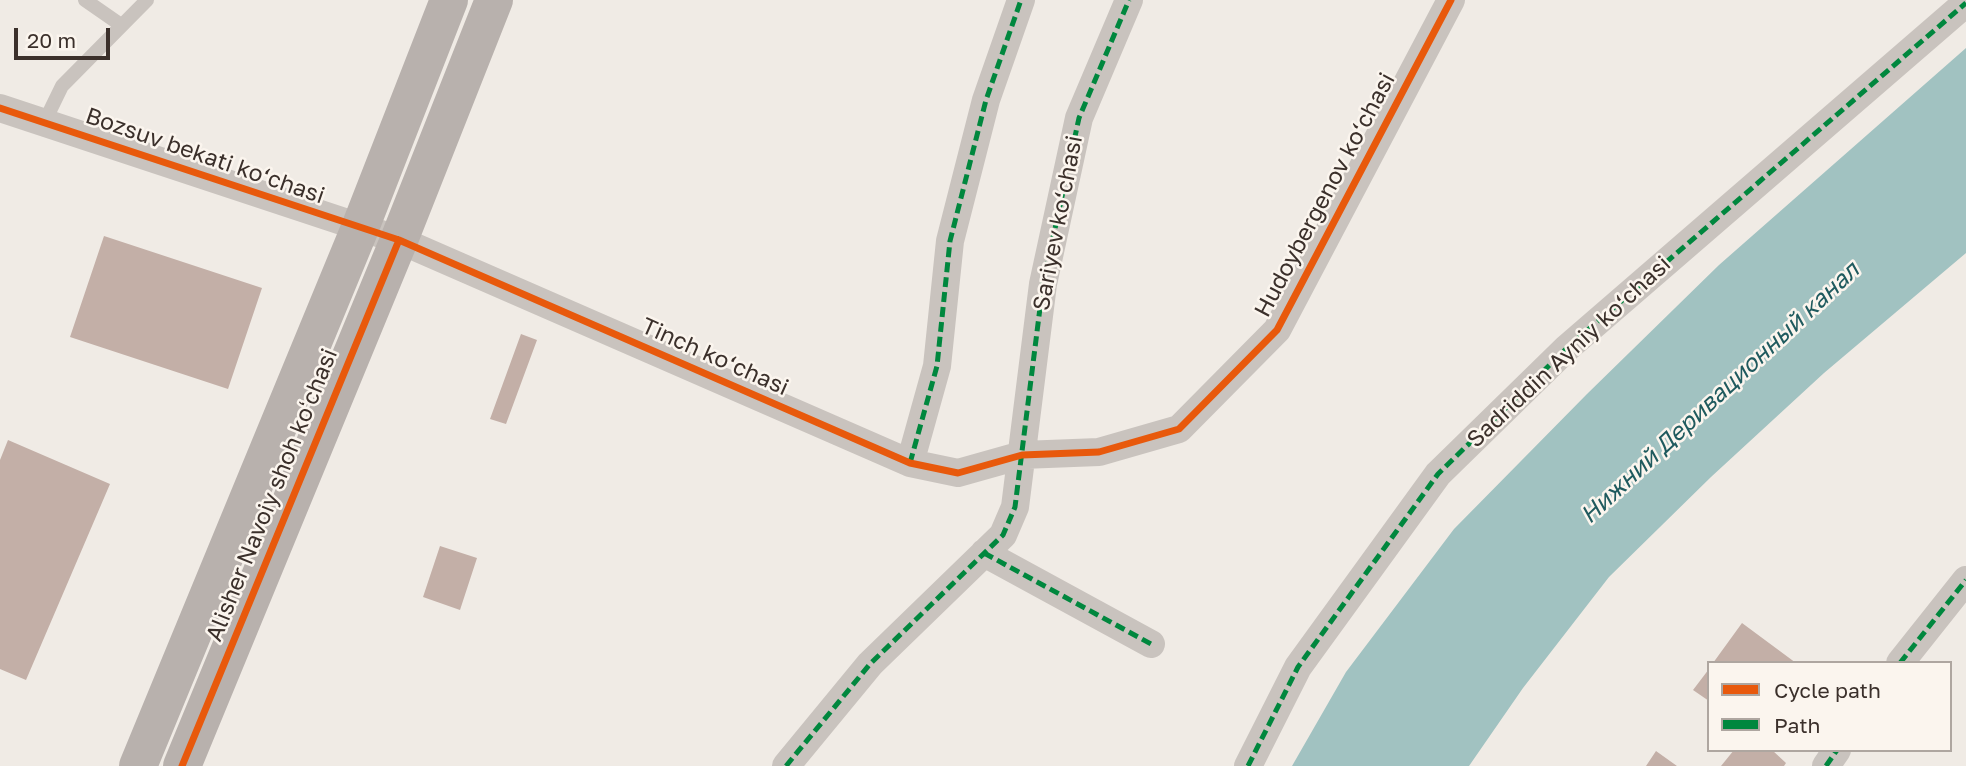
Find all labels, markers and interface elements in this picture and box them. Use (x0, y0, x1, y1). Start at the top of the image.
scale bar (18, 14, 114, 58)
text: 20 m (27, 27, 76, 53)
street label: Hudoybergenov ko‘chasi (1249, 68, 1401, 322)
street label: Bozsuv bekati ko‘chasi (82, 102, 328, 210)
street label: Sariyev ko‘chasi (1027, 133, 1089, 313)
street label: Sadriddin Ayniy ko‘chasi (1462, 250, 1676, 454)
water label: Нижний Деривационный канал (1575, 256, 1865, 530)
street label: Tinch ko‘chasi (637, 312, 793, 402)
street label: Alisher Navoiy shoh koʻchasi (201, 345, 343, 645)
legend (1707, 661, 1952, 752)
text: Cycle path (1774, 677, 1881, 703)
text: Path (1774, 712, 1821, 738)

